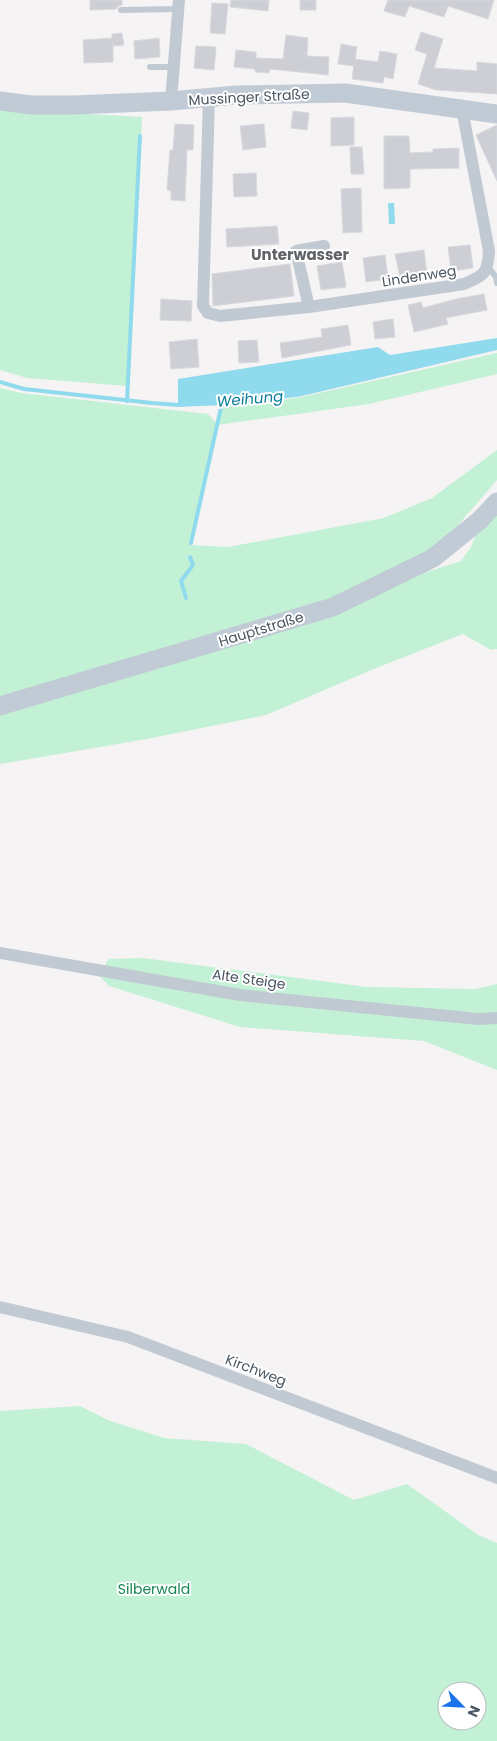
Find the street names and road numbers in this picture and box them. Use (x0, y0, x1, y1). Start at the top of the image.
street label: Mussinger Straße (188, 84, 310, 110)
street label: Lindenweg (380, 260, 458, 292)
street label: Hauptstraße (216, 606, 306, 651)
street label: Alte Steige (211, 964, 287, 994)
street label: Kirchweg (222, 1349, 290, 1391)

